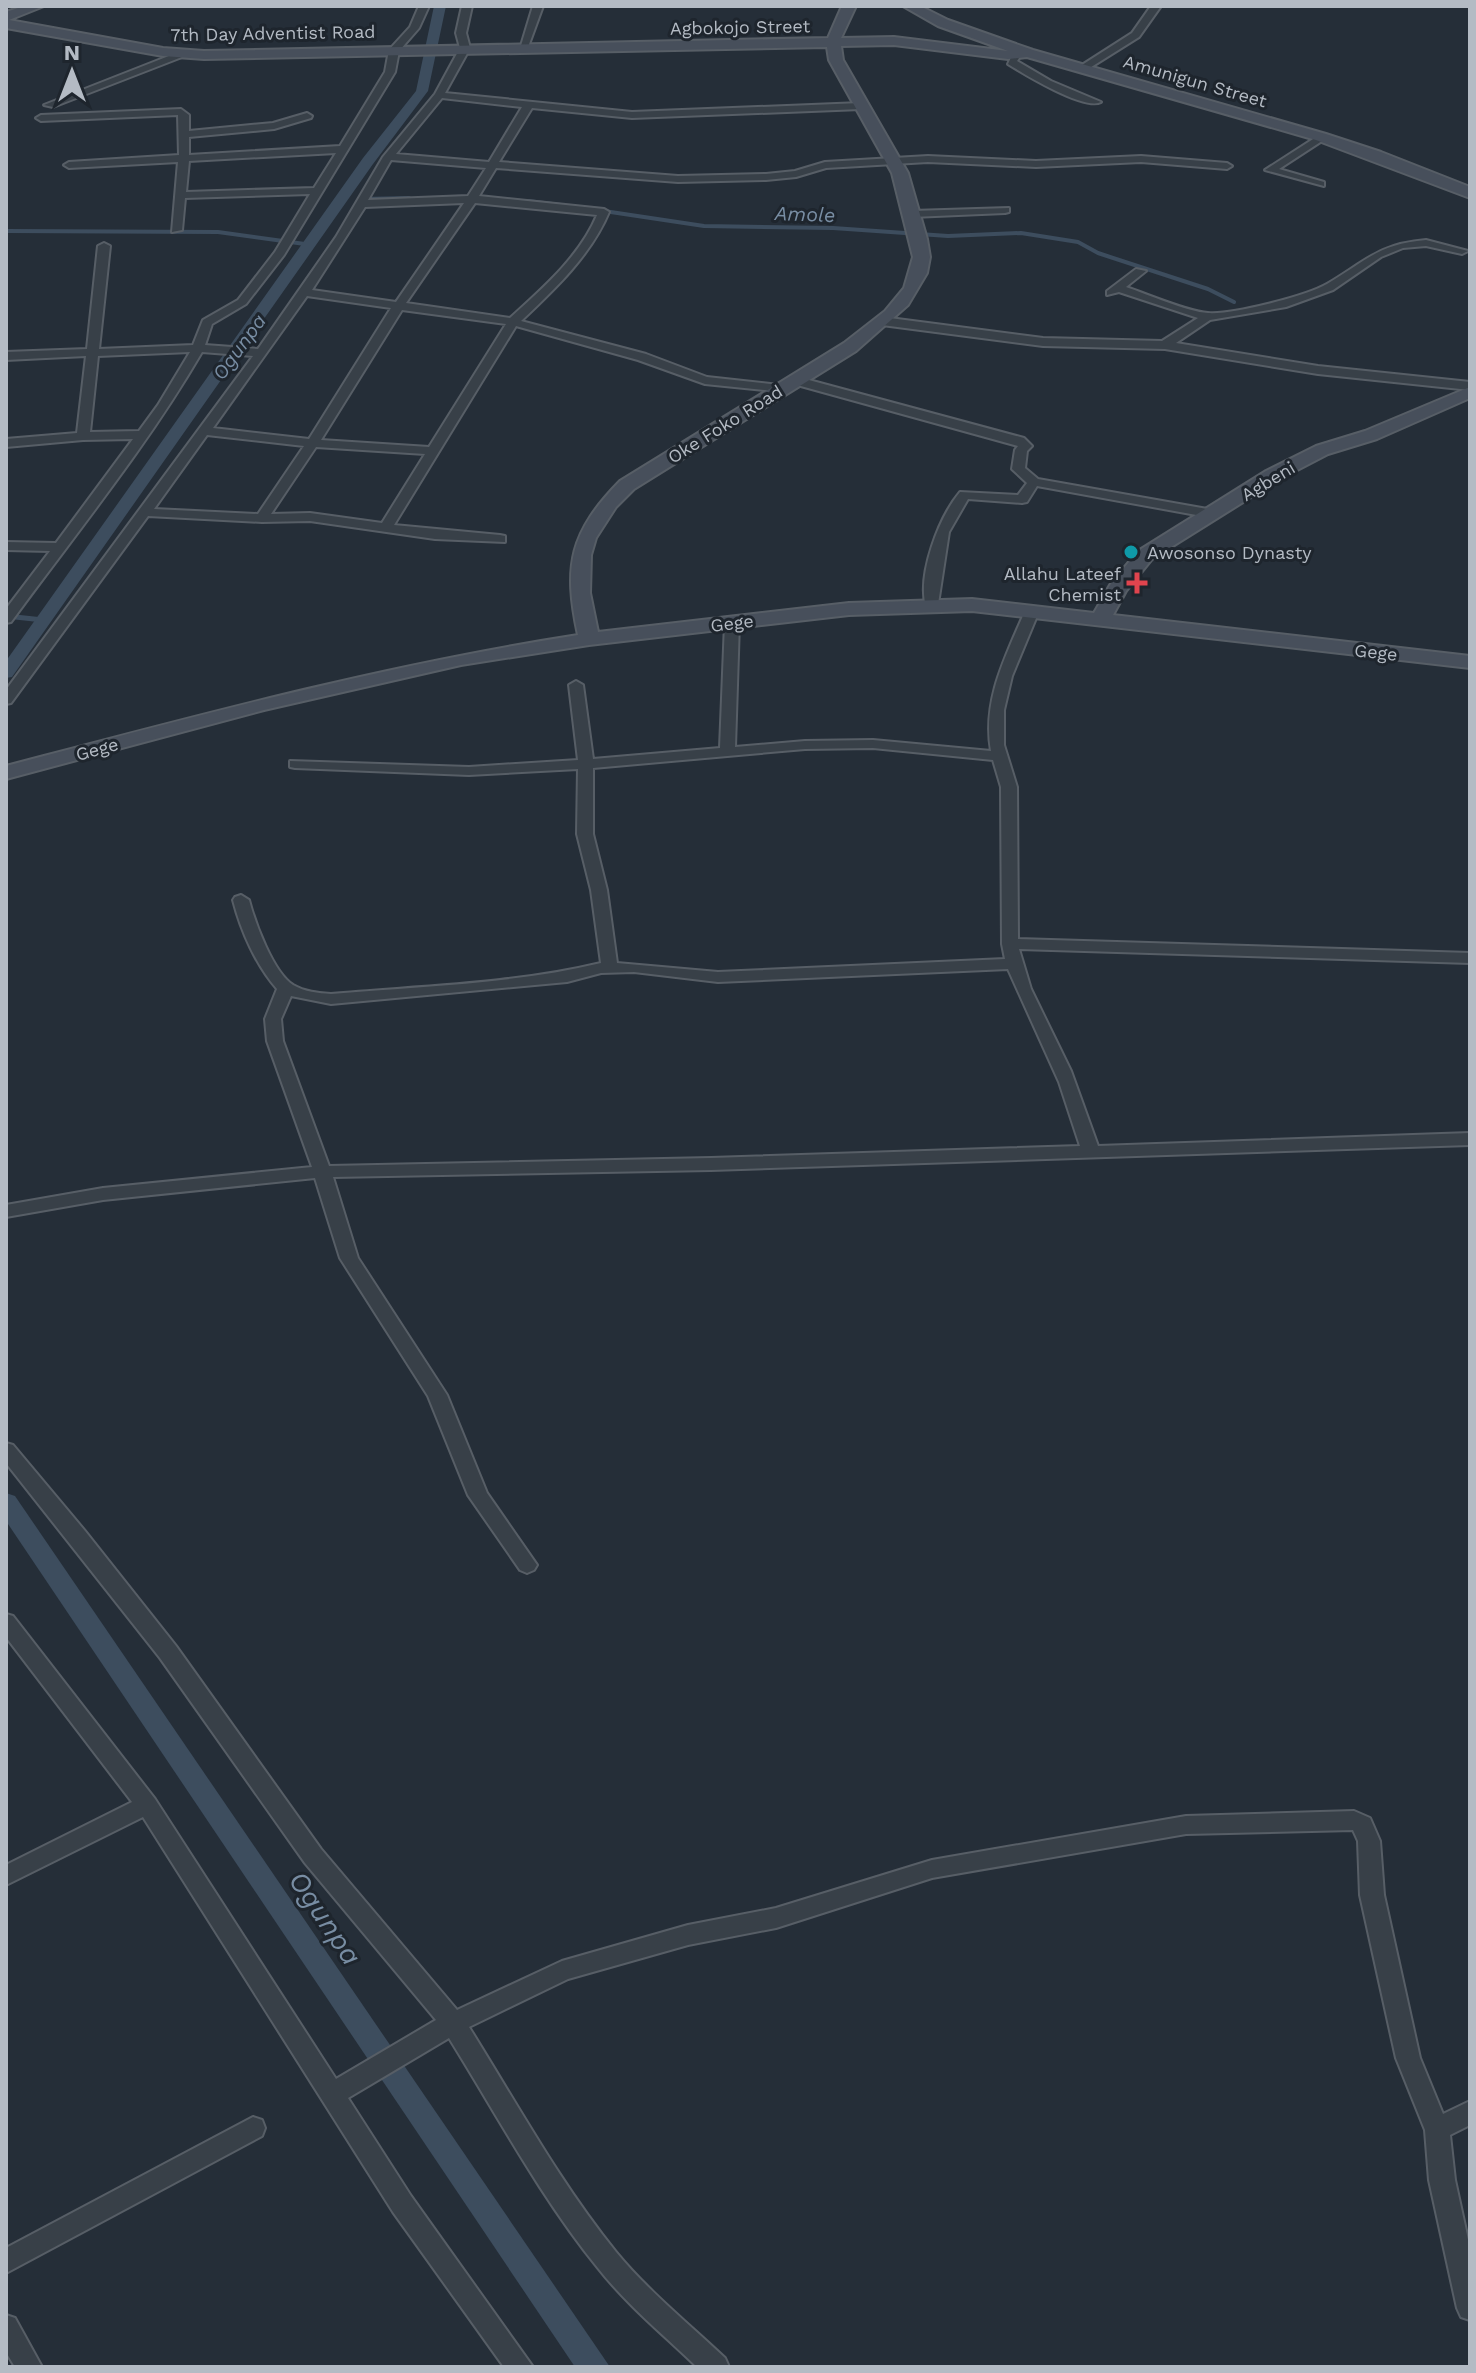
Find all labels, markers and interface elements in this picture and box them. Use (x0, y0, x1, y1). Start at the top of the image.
street label: Agbokojo Street (670, 15, 811, 39)
street label: 7th Day Adventist Road (170, 21, 376, 45)
north arrow (32, 32, 112, 112)
text: N (64, 40, 80, 65)
street label: Amunigun Street (1121, 50, 1270, 112)
water label: Amole (773, 201, 836, 227)
water label: Ogunpa (207, 309, 271, 385)
street label: Oke Foko Road (664, 380, 786, 468)
street label: Agbeni (1237, 457, 1299, 505)
place label: Awosonso Dynasty (1147, 542, 1312, 563)
marker: Awosonso Dynasty (1122, 543, 1140, 561)
place label: Allahu Lateef Chemist (1004, 563, 1121, 605)
marker: Allahu Lateef Chemist (1128, 574, 1146, 592)
street label: Gege (709, 610, 755, 636)
street label: Gege (1353, 639, 1399, 665)
street label: Gege (73, 733, 121, 765)
water label: Ogunpa (282, 1865, 368, 1971)

